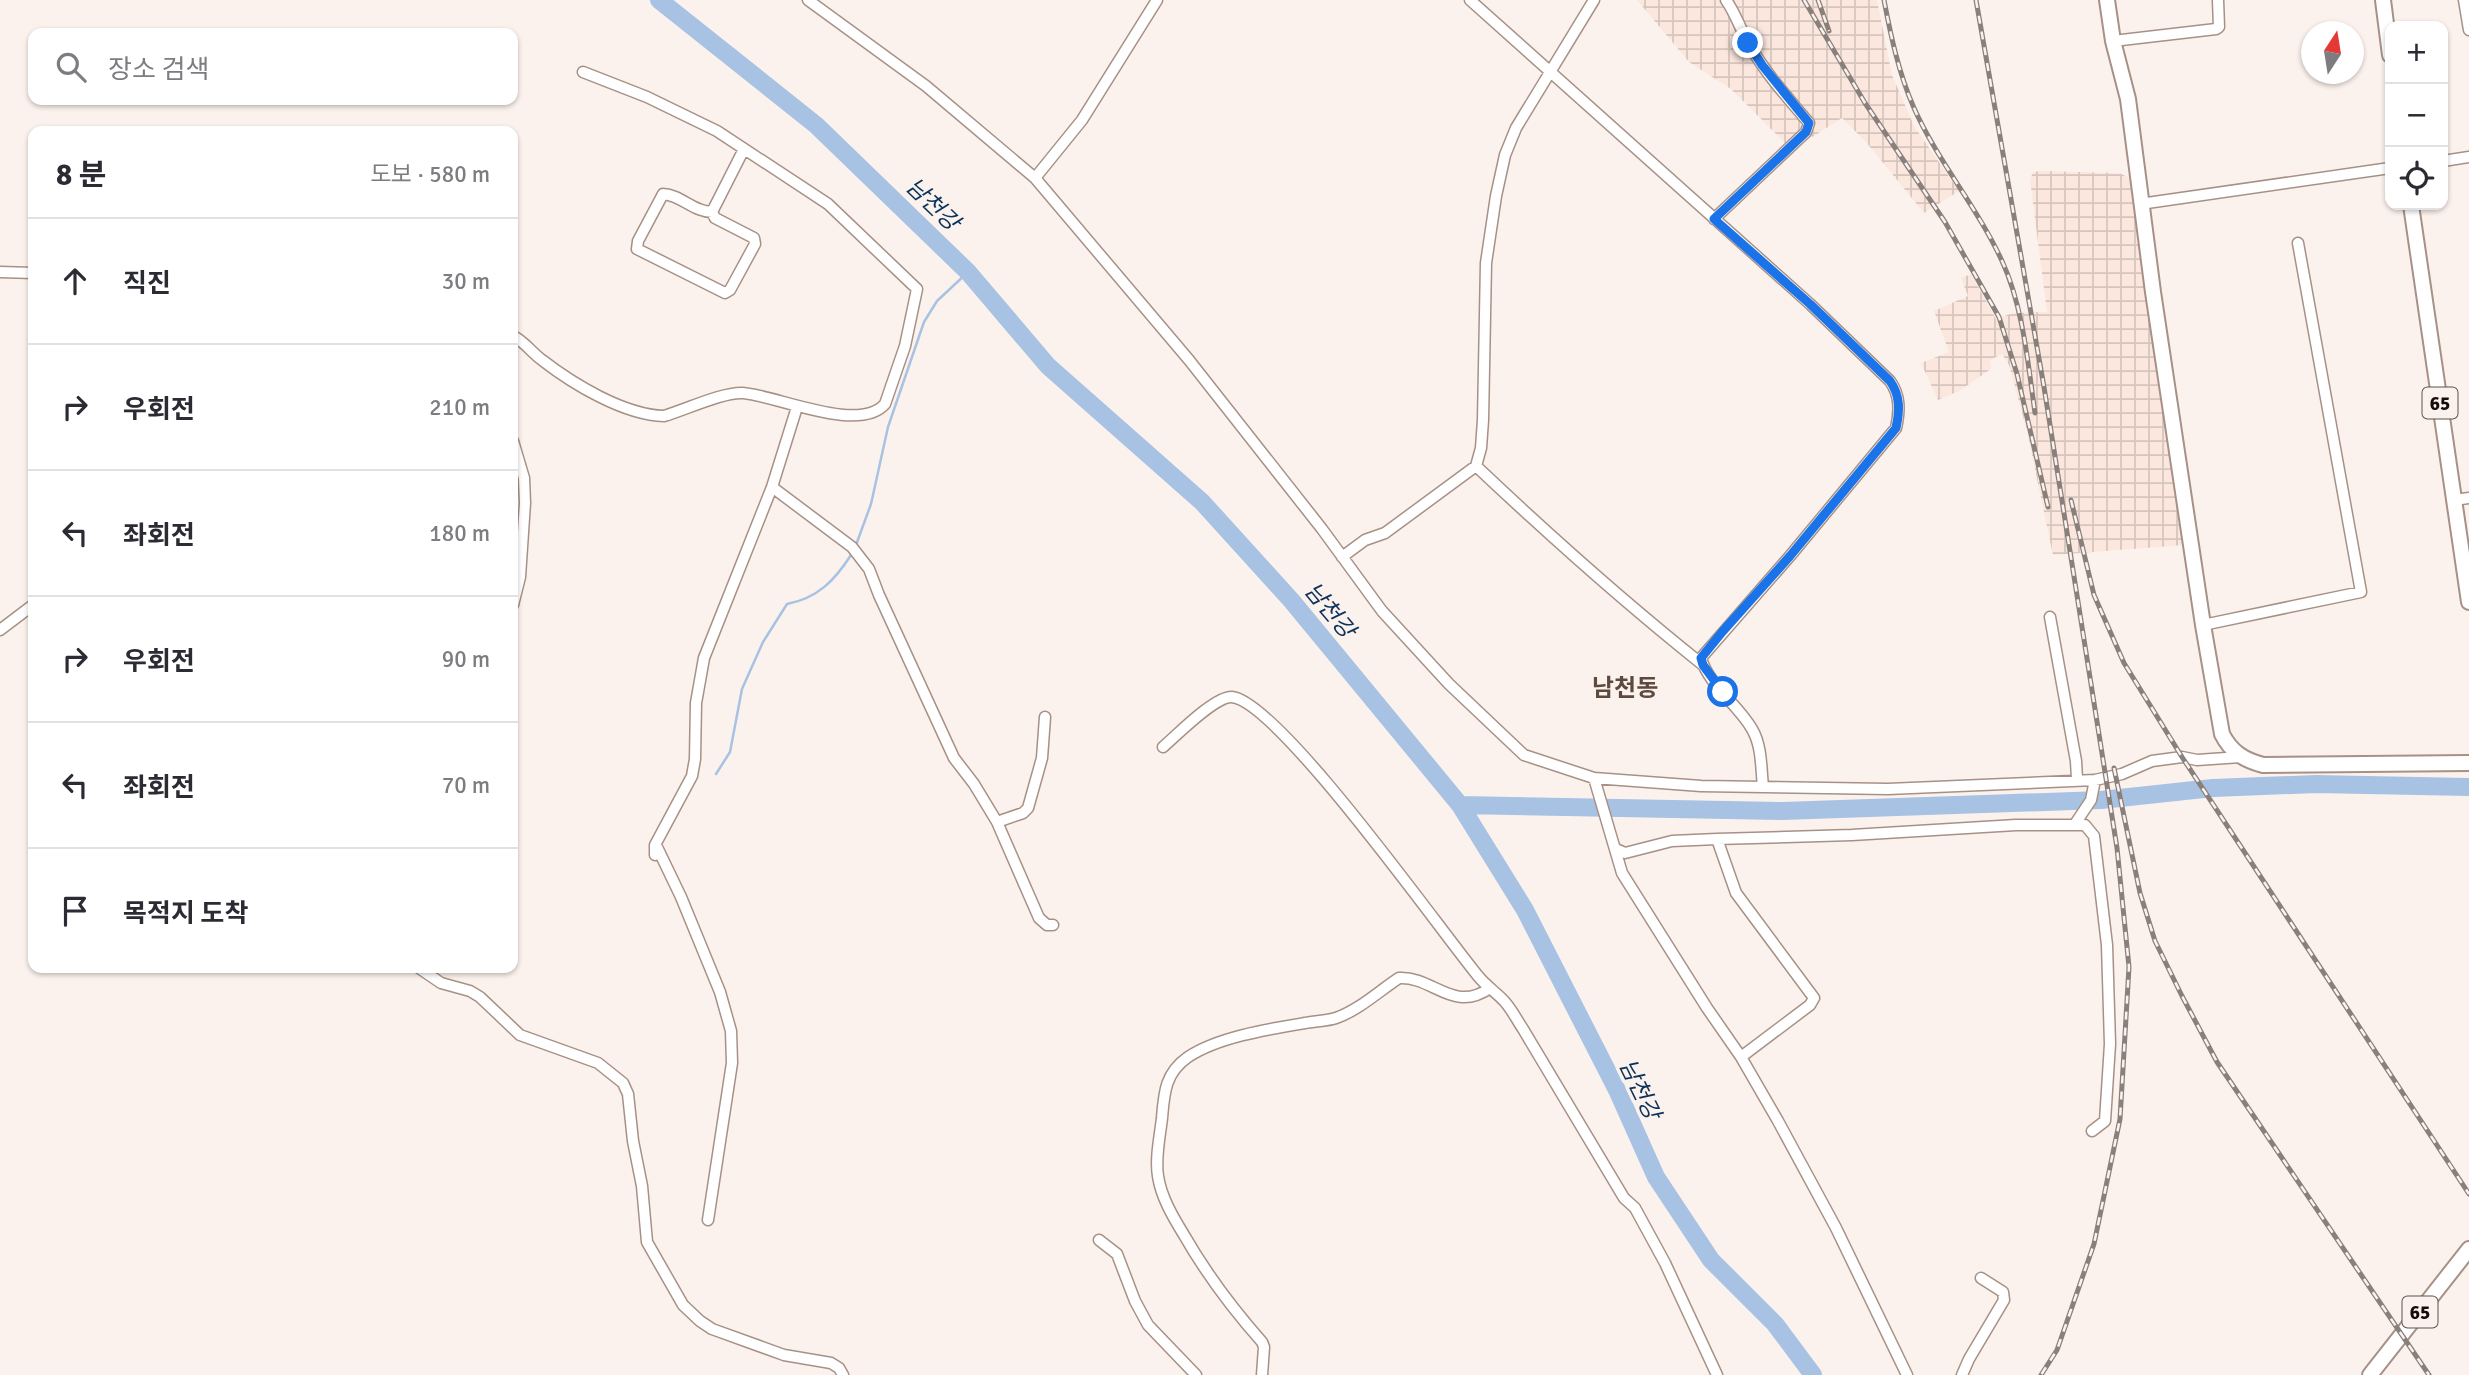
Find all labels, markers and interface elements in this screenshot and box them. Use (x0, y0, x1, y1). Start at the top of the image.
north arrow (2301, 21, 2364, 84)
map controls (2385, 21, 2448, 210)
button: + (2385, 21, 2448, 84)
route end (1732, 27, 1763, 58)
search box (28, 28, 518, 105)
icon: search (52, 48, 90, 86)
text: 장소 검색 (108, 54, 209, 86)
button: − (2385, 84, 2448, 147)
button: locate (2385, 147, 2448, 210)
text: 8 분 (56, 157, 106, 194)
text: 도보 · 580 m (370, 160, 490, 189)
water label: 남천강 (900, 172, 968, 239)
icon: ahead (56, 262, 94, 300)
text: 30 m (442, 267, 490, 296)
text: 직진 (123, 268, 171, 300)
icon: right (56, 388, 94, 426)
road number: 65 (2422, 388, 2458, 418)
text: 210 m (429, 393, 490, 422)
text: 우회전 (123, 394, 195, 426)
icon: left (56, 514, 94, 552)
text: 180 m (429, 519, 490, 548)
text: 좌회전 (123, 520, 195, 552)
water label: 남천강 (1298, 577, 1363, 646)
icon: right (56, 640, 94, 678)
text: 90 m (442, 645, 490, 674)
text: 우회전 (123, 646, 195, 678)
district label: 남천동 (1592, 673, 1658, 703)
route start (1707, 676, 1738, 707)
icon: left (56, 766, 94, 804)
text: 70 m (442, 771, 490, 800)
text: 좌회전 (123, 772, 195, 804)
icon: arrive (56, 892, 94, 930)
text: 목적지 도착 (123, 898, 248, 930)
water label: 남천강 (1613, 1054, 1668, 1127)
road number: 65 (2402, 1296, 2438, 1328)

